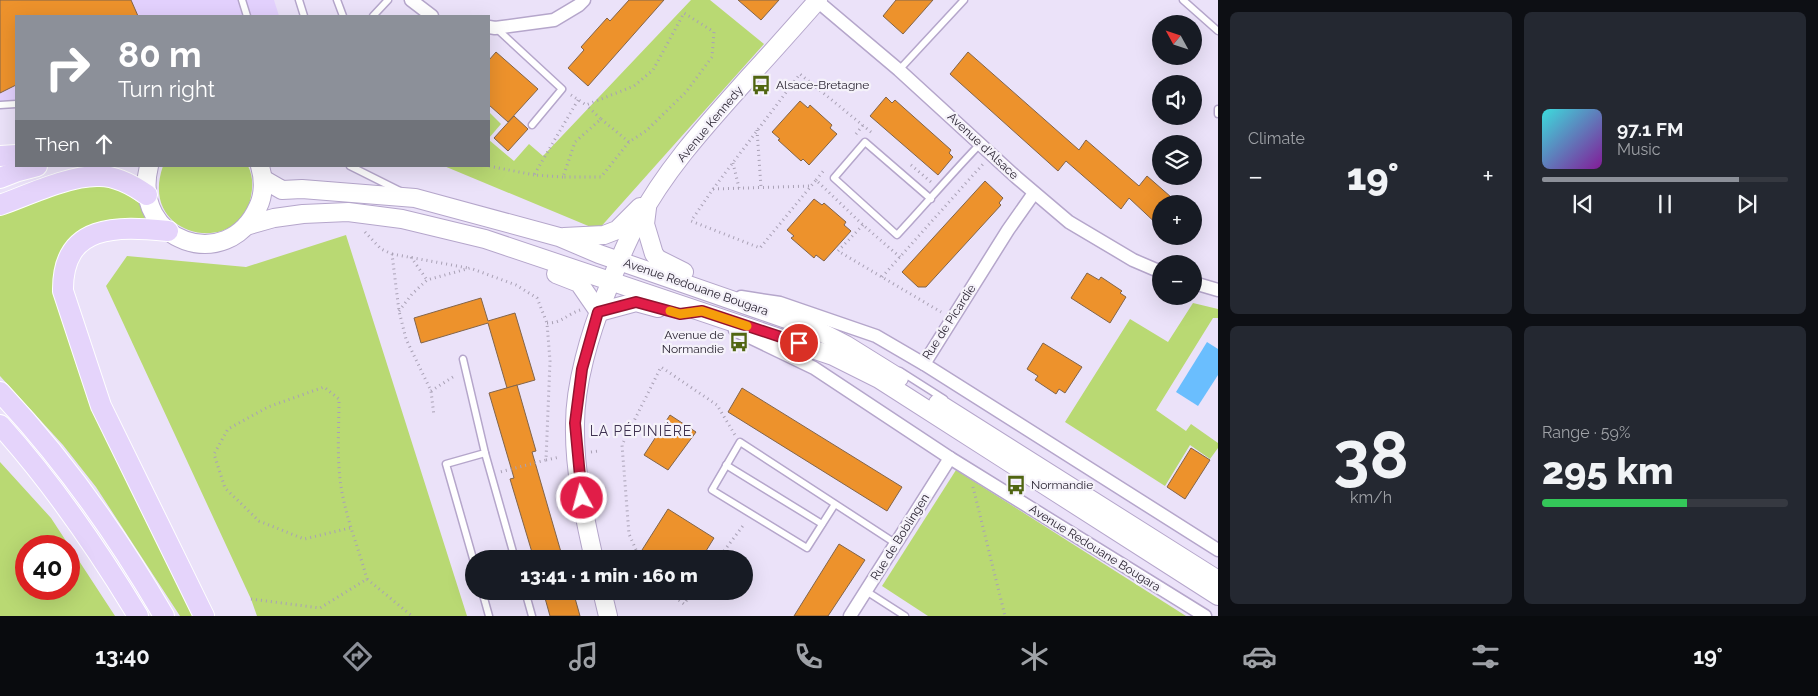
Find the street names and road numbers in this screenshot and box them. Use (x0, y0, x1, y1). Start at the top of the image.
street label: Avenue Kennedy (674, 83, 746, 165)
street label: Avenue d'Alsace (945, 110, 1021, 182)
street label: Avenue Redouane Bougara (622, 256, 770, 318)
street label: Rue de Picardie (919, 282, 979, 362)
street label: Rue de Boblingen (868, 491, 932, 583)
street label: Avenue Redouane Bougara (1027, 502, 1163, 594)

